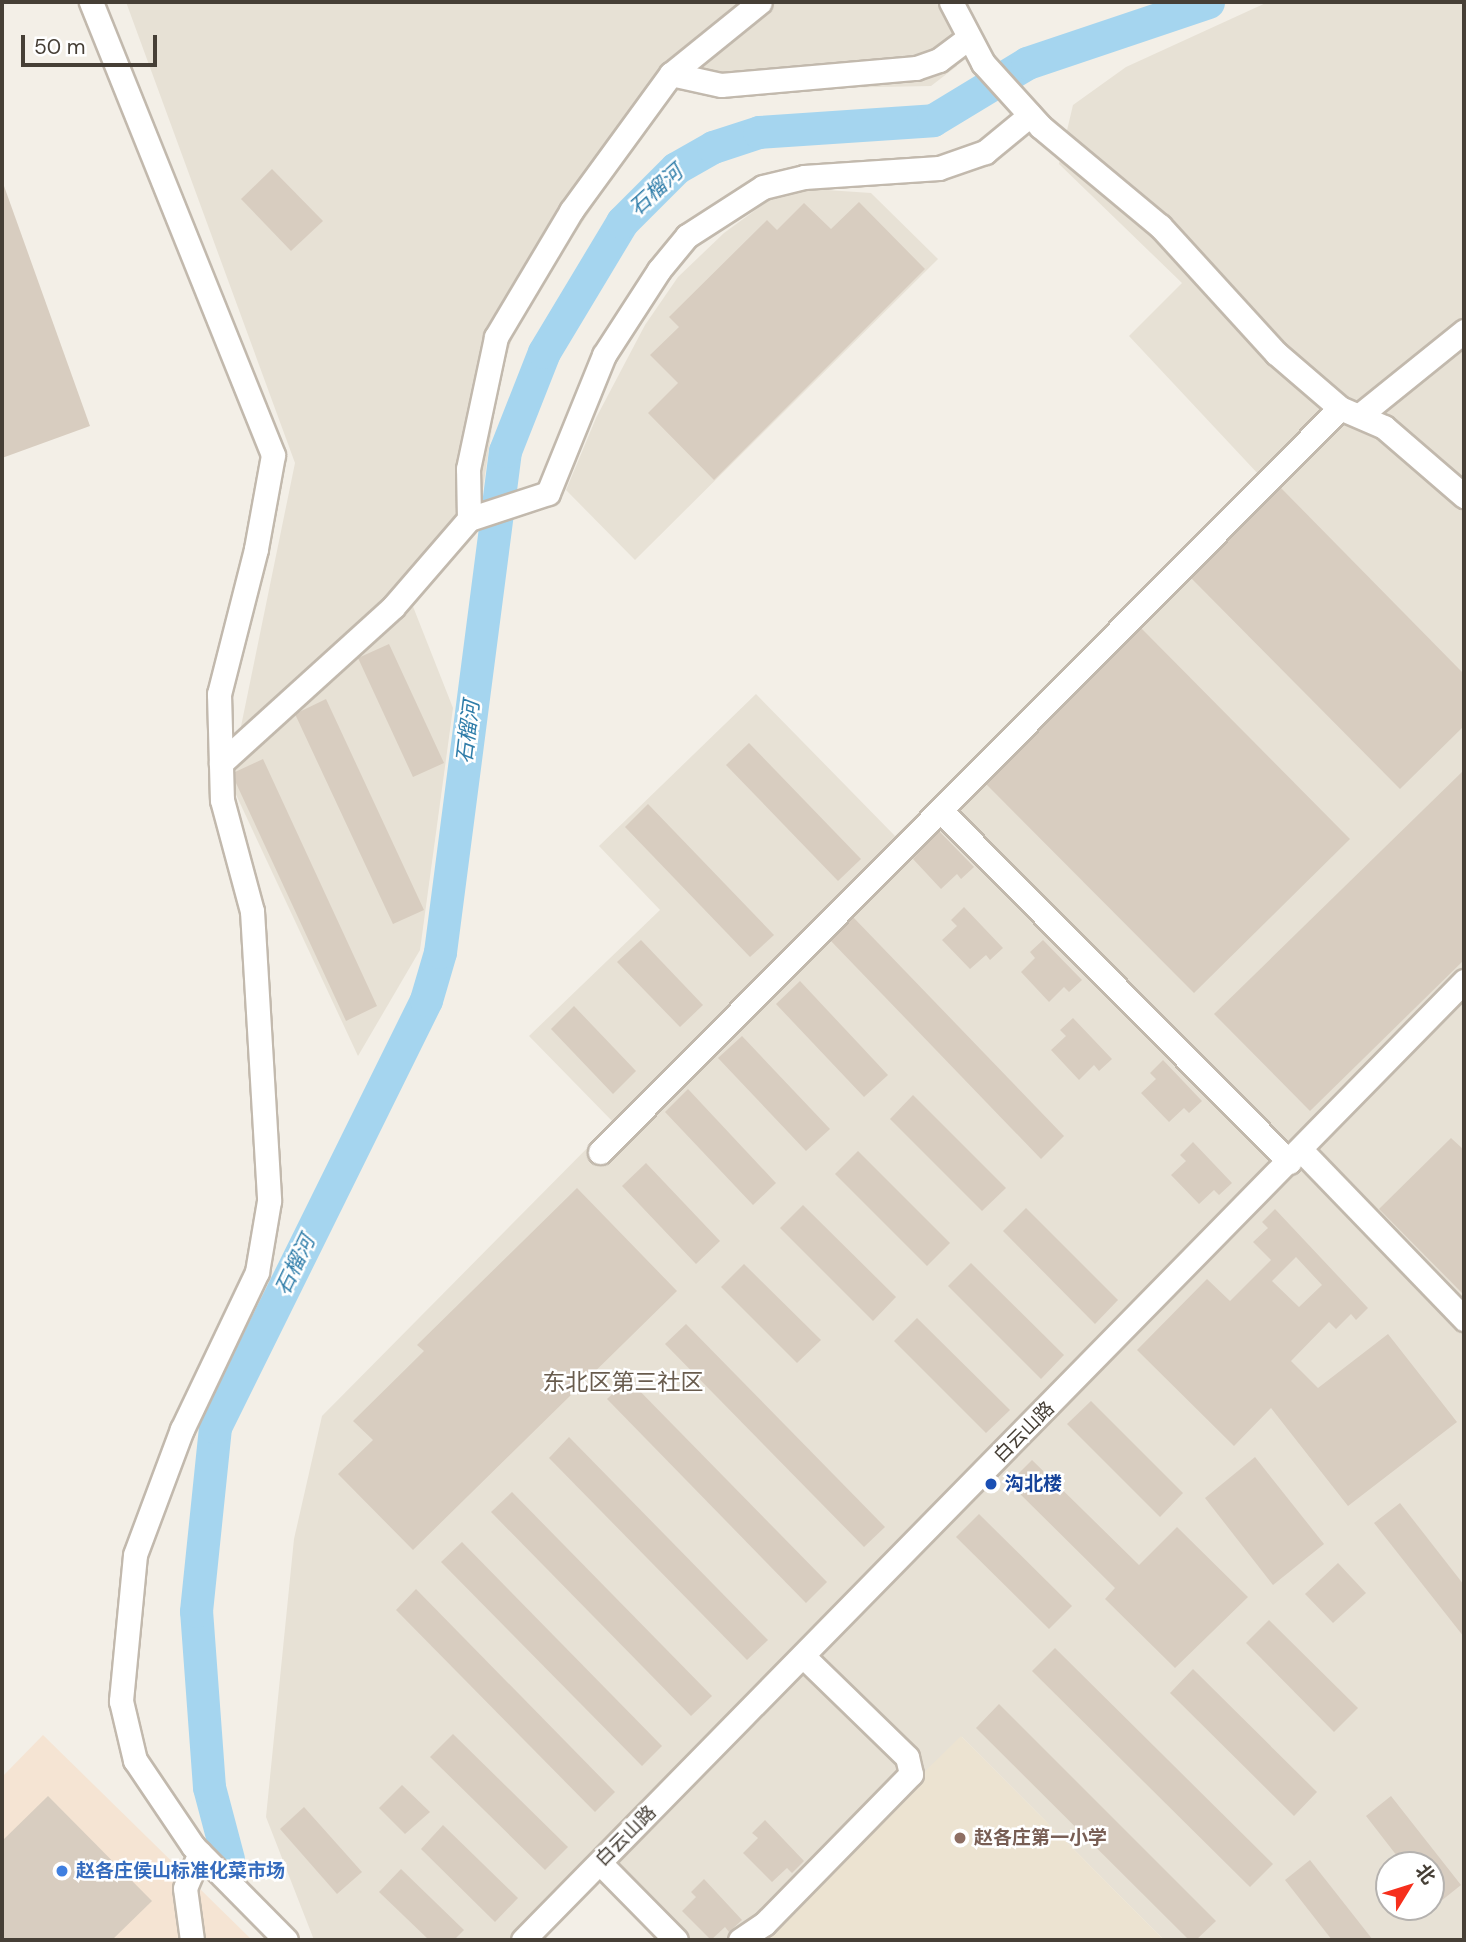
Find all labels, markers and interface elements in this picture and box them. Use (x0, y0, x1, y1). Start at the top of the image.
scale bar (24, 21, 161, 65)
text: 50 m (34, 33, 85, 61)
water label: 石榴河 (624, 160, 688, 220)
water label: 石榴河 (452, 699, 484, 765)
water label: 石榴河 (270, 1231, 320, 1299)
district label: 东北区第三社区 (543, 1368, 703, 1396)
street label: 白云山路 (989, 1397, 1059, 1467)
place label: 沟北楼 (1005, 1473, 1062, 1495)
marker: 沟北楼 (983, 1476, 999, 1492)
street label: 白云山路 (591, 1801, 661, 1871)
place label: 赵各庄第一小学 (974, 1827, 1107, 1849)
marker: 赵各庄第一小学 (952, 1830, 968, 1846)
north arrow (1375, 1851, 1445, 1921)
text: 北 (1410, 1859, 1441, 1889)
place label: 赵各庄侯山标准化菜市场 (76, 1860, 285, 1882)
marker: 赵各庄侯山标准化菜市场 (54, 1863, 70, 1879)

